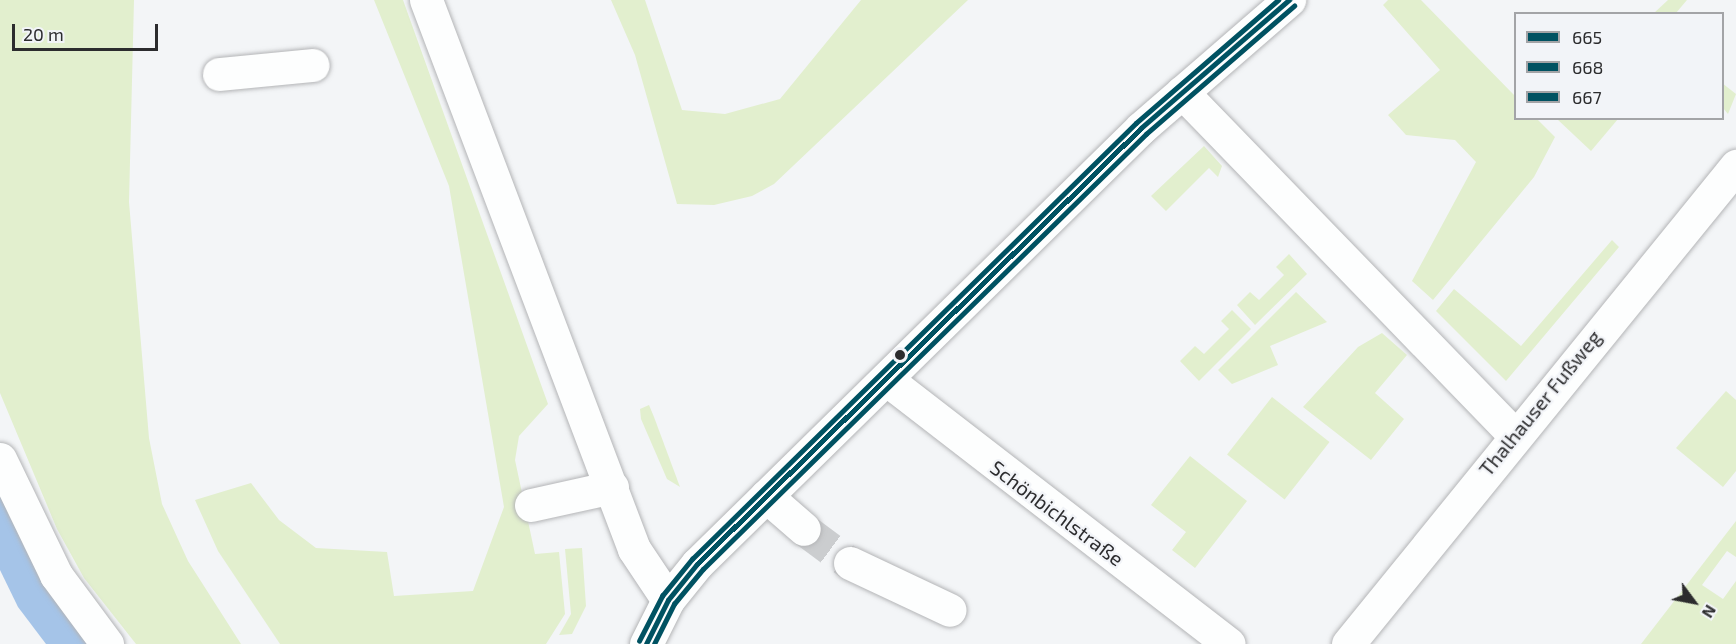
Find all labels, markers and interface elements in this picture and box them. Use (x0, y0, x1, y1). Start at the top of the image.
scale bar (15, 12, 160, 50)
legend (1514, 12, 1724, 120)
text: 20 m (23, 23, 64, 45)
text: 665 (1572, 26, 1602, 48)
text: 668 (1572, 56, 1604, 78)
text: 667 (1572, 86, 1602, 108)
street label: Thalhauser Fußweg (1474, 325, 1606, 481)
unlabelled marker (894, 349, 906, 361)
street label: Schönbichlstraße (986, 455, 1128, 571)
north arrow (1664, 572, 1724, 632)
text: N (1699, 602, 1721, 622)

